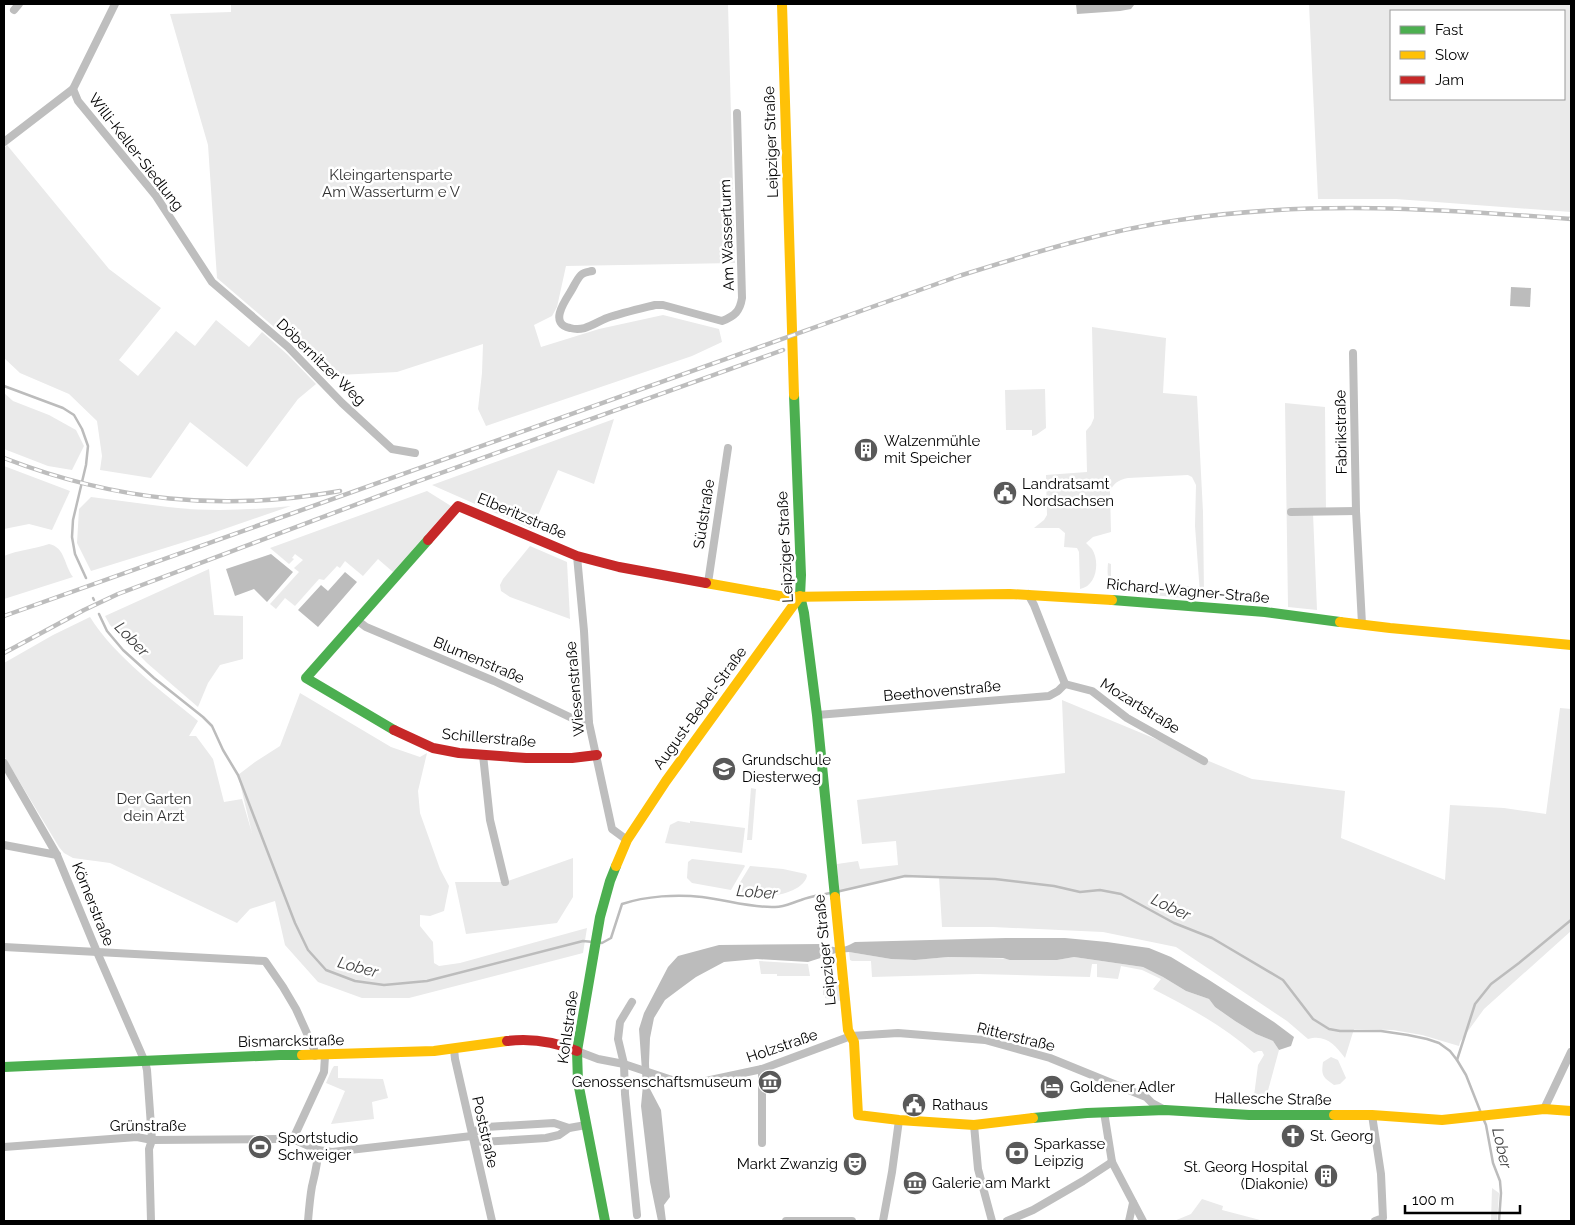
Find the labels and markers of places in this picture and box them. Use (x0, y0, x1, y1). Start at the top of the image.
place label: Walzenmühle mit Speicher (884, 432, 980, 467)
building icon: Walzenmühle mit Speicher (853, 437, 879, 463)
place label: Landratsamt Nordsachsen (1022, 475, 1114, 510)
public building icon: Landratsamt Nordsachsen (992, 480, 1018, 506)
place label: Grundschule Diesterweg (742, 751, 831, 786)
school or university icon: Grundschule Diesterweg (711, 756, 737, 782)
museum icon: Genossenschaftsmuseum (757, 1069, 783, 1095)
place label: Genossenschaftsmuseum (572, 1073, 752, 1091)
hotel icon: Goldener Adler (1039, 1074, 1065, 1100)
place label: Goldener Adler (1070, 1078, 1176, 1096)
public building icon: Rathaus (901, 1092, 927, 1118)
place label: Rathaus (932, 1096, 988, 1114)
church icon: St. Georg (1280, 1123, 1306, 1149)
place label: St. Georg (1310, 1127, 1373, 1145)
place label: Sportstudio Schweiger (278, 1129, 358, 1164)
sports icon: Sportstudio Schweiger (247, 1134, 273, 1160)
place label: Sparkasse Leipzig (1034, 1135, 1105, 1170)
bank icon: Sparkasse Leipzig (1004, 1140, 1030, 1166)
theatre icon: Markt Zwanzig (842, 1151, 868, 1177)
place label: Markt Zwanzig (737, 1155, 838, 1173)
place label: St. Georg Hospital (Diakonie) (1184, 1158, 1309, 1193)
building icon: St. Georg Hospital (Diakonie) (1313, 1163, 1339, 1189)
museum icon: Galerie am Markt (902, 1170, 928, 1196)
place label: Galerie am Markt (932, 1174, 1050, 1192)

